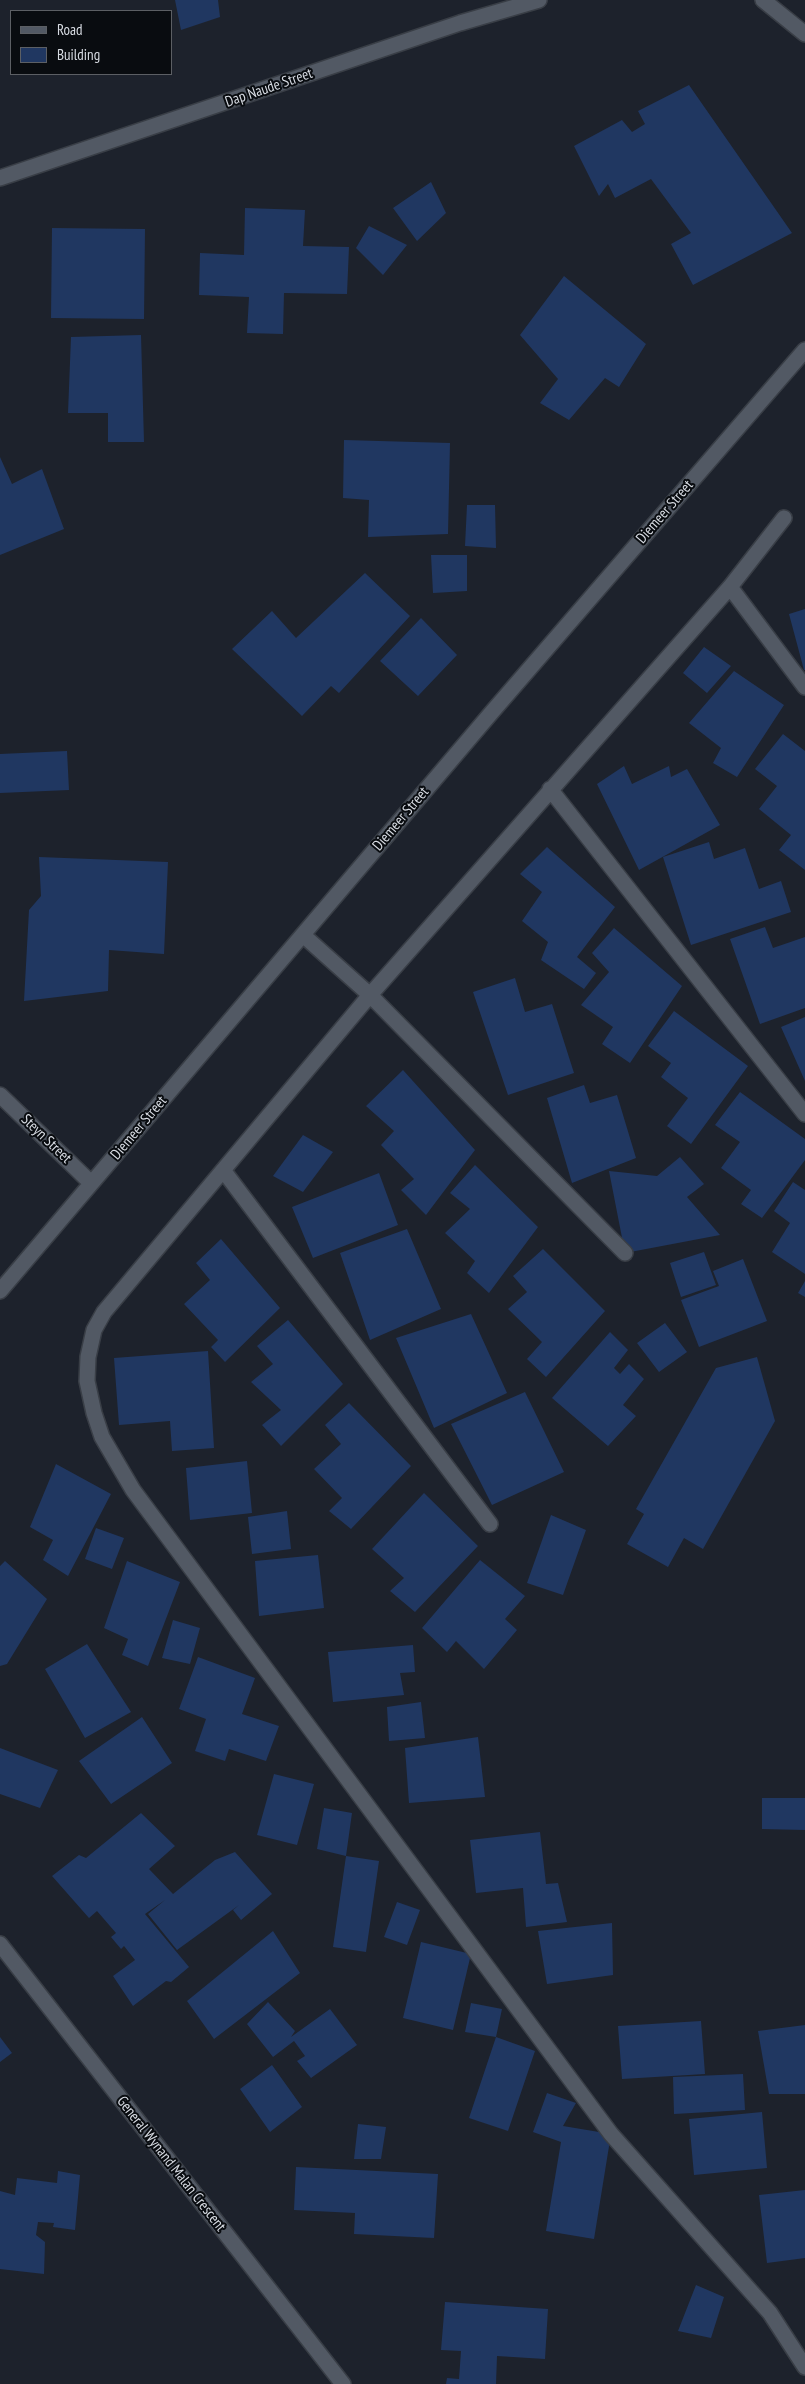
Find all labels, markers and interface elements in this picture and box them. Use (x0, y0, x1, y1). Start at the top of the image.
legend (10, 10, 172, 75)
text: Road (57, 20, 83, 39)
text: Building (57, 45, 100, 64)
street label: Dap Naude Street (223, 65, 315, 111)
street label: Diemeer Street (633, 477, 697, 547)
street label: Diemeer Street (369, 783, 433, 855)
street label: Diemeer Street (107, 1092, 171, 1164)
street label: Steyn Street (17, 1111, 75, 1167)
street label: General Wynand Malan Crescent (113, 2093, 229, 2235)

